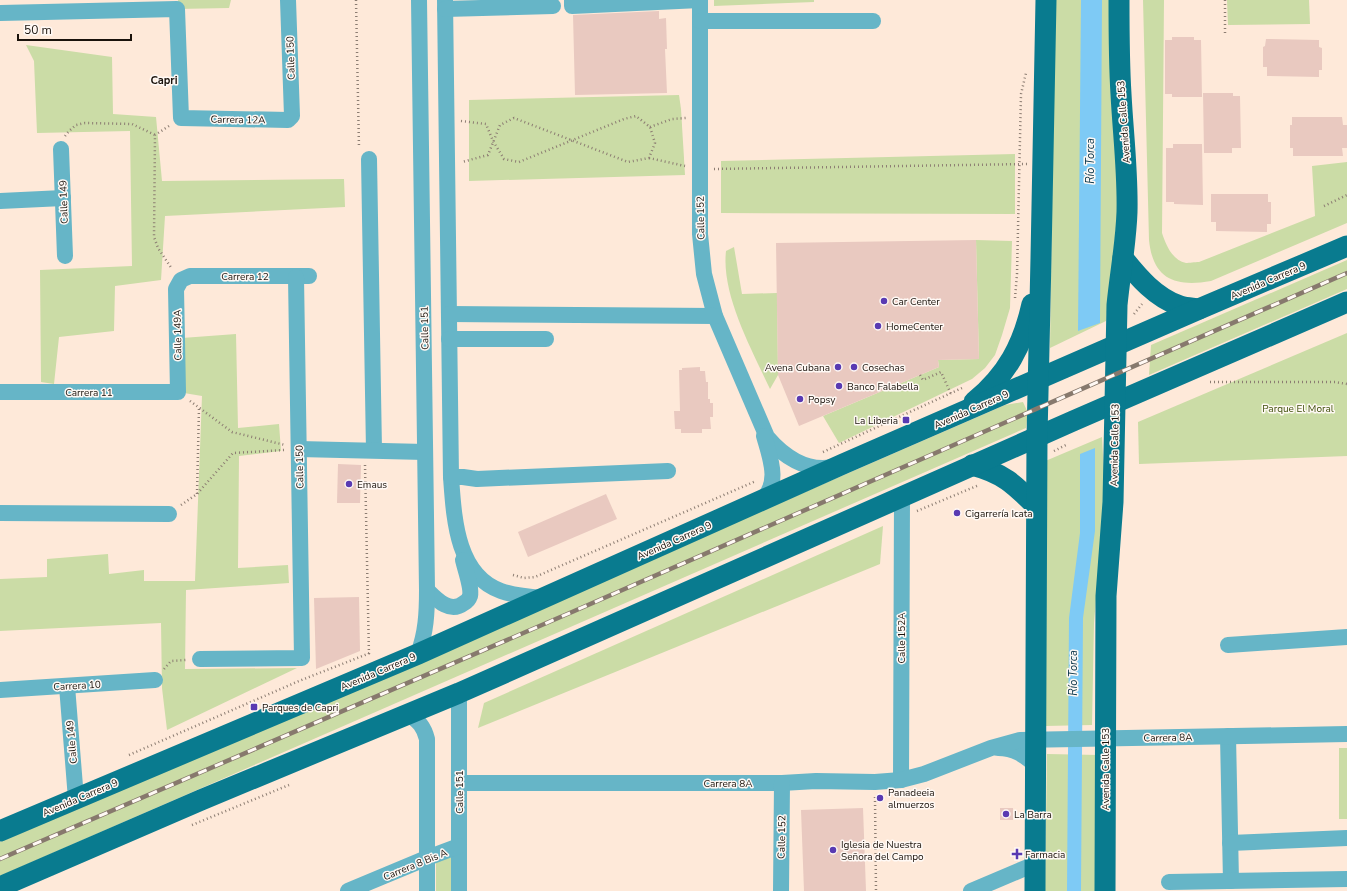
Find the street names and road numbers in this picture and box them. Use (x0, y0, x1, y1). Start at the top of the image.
street label: Calle 150 (283, 36, 299, 80)
street label: Avenida Calle 153 (1114, 80, 1134, 164)
street label: Carrera 12A (210, 113, 266, 127)
street label: Calle 149 (56, 180, 72, 224)
street label: Calle 152 (694, 196, 708, 240)
street label: Avenida Carrera 9 (1228, 259, 1308, 303)
street label: Carrera 12 (221, 270, 269, 284)
street label: Calle 151 (418, 306, 432, 350)
street label: Calle 149A (171, 309, 185, 361)
street label: Carrera 11 (65, 386, 113, 400)
street label: Avenida Carrera 9 (932, 387, 1011, 433)
street label: Avenida Calle 153 (1107, 404, 1123, 487)
street label: Calle 150 (293, 445, 307, 489)
street label: Avenida Carrera 9 (635, 518, 714, 564)
street label: Calle 152A (895, 612, 909, 663)
street label: Avenida Carrera 9 (338, 650, 418, 694)
street label: Carrera 10 (53, 678, 101, 694)
street label: Calle 149 (63, 720, 81, 764)
street label: Avenida Calle 153 (1099, 728, 1113, 810)
street label: Carrera 8A (1143, 731, 1193, 745)
street label: Calle 151 (453, 770, 467, 814)
street label: Avenida Carrera 9 (40, 776, 120, 820)
street label: Carrera 8A (704, 777, 753, 791)
street label: Calle 152 (775, 815, 789, 859)
street label: Carrera 8 Bis A (381, 845, 450, 884)

